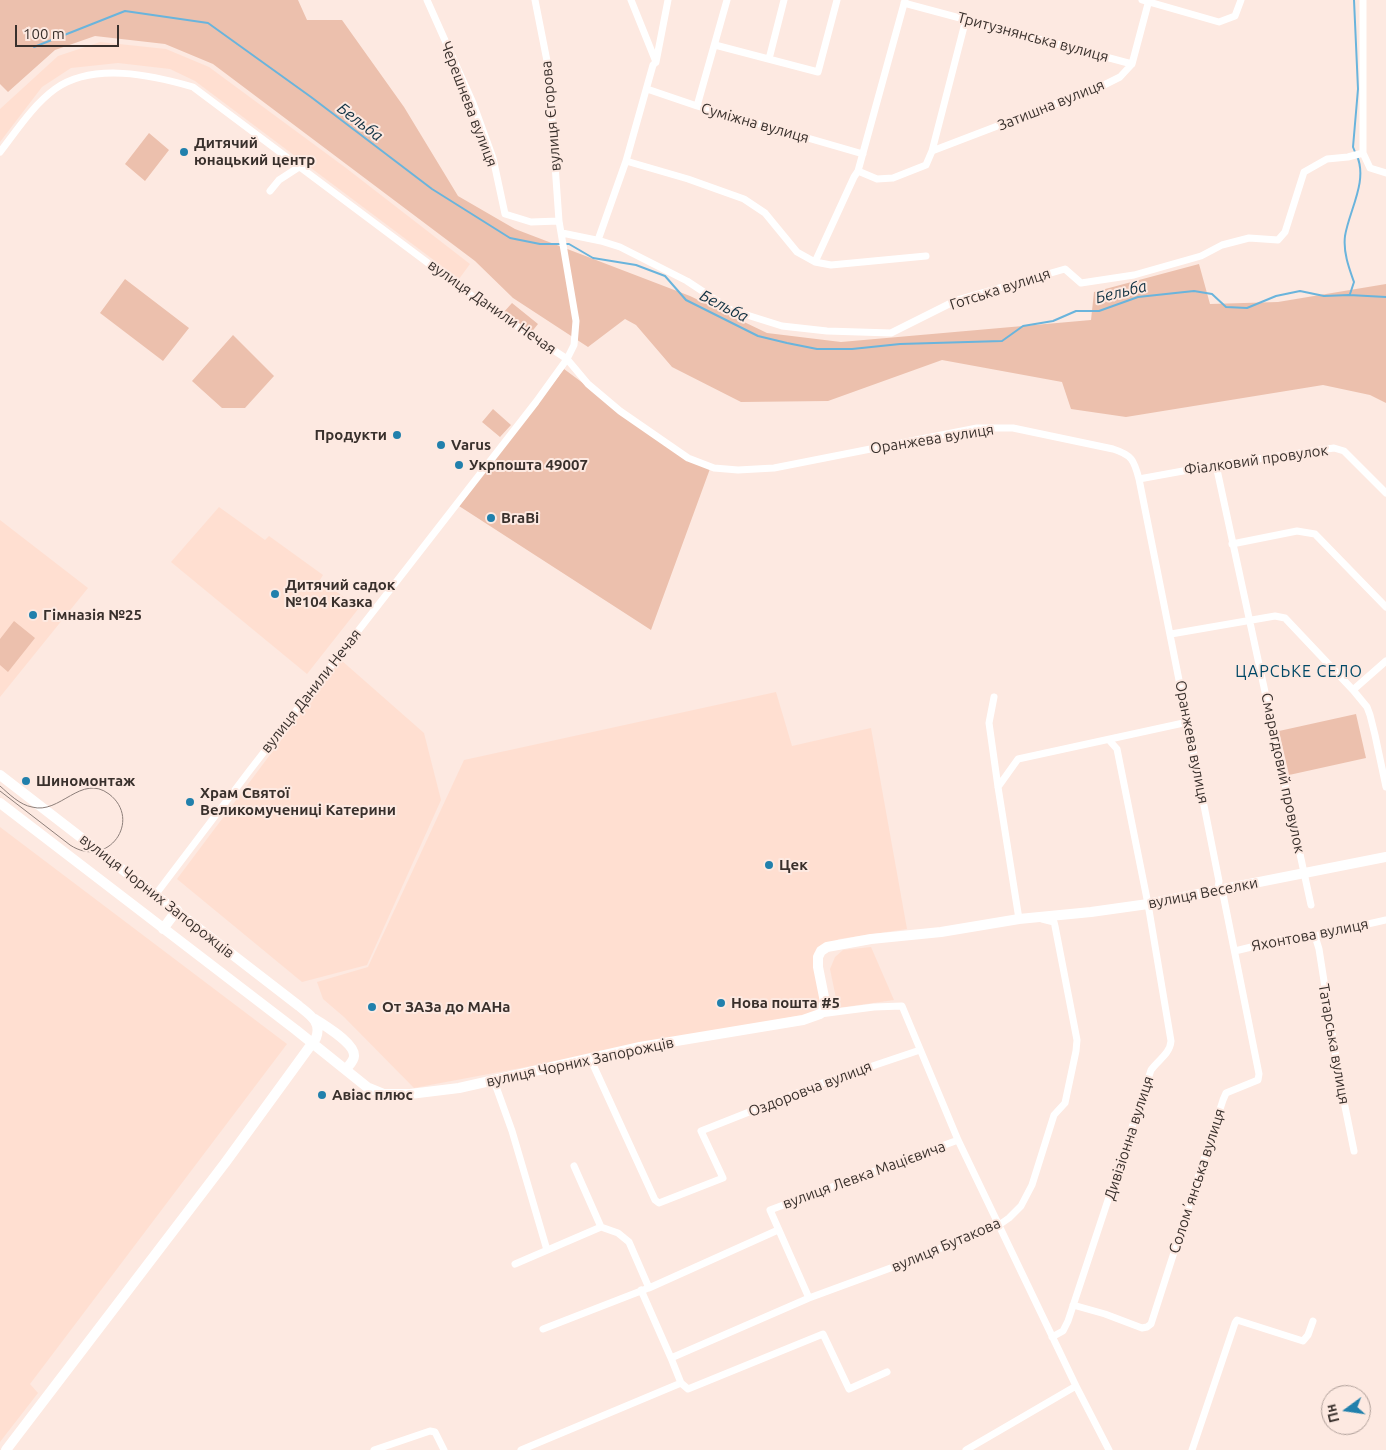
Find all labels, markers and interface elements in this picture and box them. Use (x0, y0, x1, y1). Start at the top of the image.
street label: Тритузнянська вулиця (955, 8, 1111, 66)
scale bar (18, 15, 121, 47)
text: 100 m (23, 25, 65, 42)
street label: Черешнева вулиця (437, 39, 501, 169)
street label: вулиця Єгорова (537, 60, 565, 172)
street label: Затишна вулиця (995, 75, 1107, 135)
water label: Бельба (333, 99, 387, 145)
street label: Суміжна вулиця (699, 99, 811, 147)
place label: Дитячий юнацький центр (194, 134, 315, 169)
marker: Дитячий юнацький центр (178, 146, 190, 158)
street label: вулиця Данили Нечая (424, 256, 560, 358)
street label: Готська вулиця (947, 264, 1053, 314)
water label: Бельба (1093, 276, 1149, 308)
water label: Бельба (696, 286, 752, 326)
street label: Оранжева вулиця (869, 420, 995, 458)
place label: Продукти (315, 426, 387, 444)
marker: Продукти (391, 429, 403, 441)
place label: Varus (451, 436, 491, 454)
marker: Varus (435, 439, 447, 451)
street label: Фіалковий провулок (1183, 441, 1329, 479)
place label: Укрпошта 49007 (469, 456, 588, 474)
marker: Укрпошта 49007 (453, 459, 465, 471)
place label: BraBi (501, 509, 539, 527)
marker: BraBi (485, 512, 497, 524)
place label: Дитячий садок №104 Казка (285, 576, 395, 611)
marker: Дитячий садок №104 Казка (269, 588, 281, 600)
place label: Гімназія №25 (43, 606, 142, 624)
marker: Гімназія №25 (27, 609, 39, 621)
street label: вулиця Данили Нечая (257, 625, 365, 757)
district label: ЦАРСЬКЕ СЕЛО (1234, 662, 1364, 682)
street label: Оранжева вулиця (1171, 679, 1213, 805)
street label: Смарагдовий провулок (1257, 691, 1309, 855)
place label: Шиномонтаж (36, 772, 135, 790)
marker: Шиномонтаж (20, 775, 32, 787)
place label: Храм Святої Великомучениці Катерини (200, 784, 396, 819)
marker: Храм Святої Великомучениці Катерини (184, 796, 196, 808)
street label: вулиця Чорних Запорожців (76, 830, 238, 962)
place label: Цек (779, 856, 808, 874)
marker: Цек (763, 859, 775, 871)
street label: вулиця Веселки (1147, 874, 1259, 912)
street label: Яхонтова вулиця (1250, 915, 1370, 955)
street label: Татарська вулиця (1315, 982, 1353, 1106)
place label: Нова пошта #5 (731, 994, 840, 1012)
marker: Нова пошта #5 (715, 997, 727, 1009)
place label: От ЗАЗа до МАНа (382, 998, 511, 1016)
marker: От ЗАЗа до МАНа (366, 1001, 378, 1013)
street label: вулиця Чорних Запорожців (485, 1033, 675, 1091)
street label: Оздоровча вулиця (746, 1057, 874, 1121)
street label: Дивізіонна вулиця (1100, 1074, 1158, 1202)
place label: Авіас плюс (332, 1086, 413, 1104)
marker: Авіас плюс (316, 1089, 328, 1101)
street label: Соломʼянська вулиця (1165, 1106, 1229, 1256)
street label: вулиця Левка Мацієвича (780, 1137, 948, 1213)
street label: вулиця Бутакова (889, 1214, 1003, 1276)
north arrow (1321, 1385, 1371, 1435)
text: Пн (1322, 1403, 1342, 1424)

